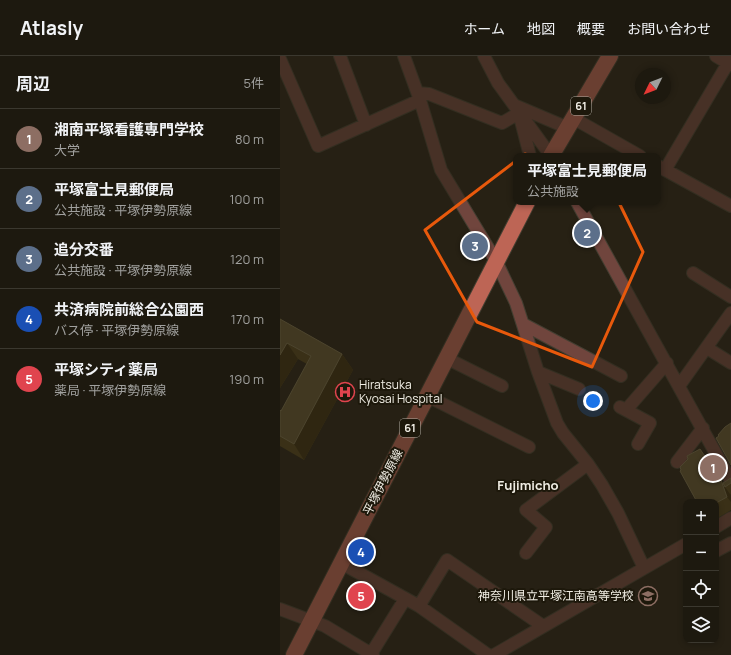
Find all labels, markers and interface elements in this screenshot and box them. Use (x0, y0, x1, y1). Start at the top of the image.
text: Atlasly (20, 15, 83, 41)
text: ホーム (463, 19, 505, 38)
text: 地図 (527, 19, 555, 38)
text: 概要 (577, 19, 605, 38)
text: お問い合わせ (627, 19, 711, 38)
north arrow (635, 68, 671, 104)
text: 周辺 (16, 72, 50, 95)
text: 5件 (243, 74, 264, 92)
road number: 61 (571, 97, 591, 115)
text: 湘南平塚看護専門学校 (54, 119, 204, 140)
text: 1 (26, 130, 32, 148)
text: 80 m (235, 130, 264, 148)
text: 大学 (54, 141, 80, 159)
popup (513, 153, 661, 205)
text: 平塚富士見郵便局 (527, 160, 647, 181)
text: 平塚富士見郵便局 (54, 179, 174, 200)
text: 公共施設 (527, 182, 579, 200)
text: 2 (25, 190, 33, 208)
text: 100 m (229, 190, 264, 208)
text: 公共施設 · 平塚伊勢原線 (54, 201, 192, 219)
pin: 2 (574, 218, 600, 248)
pin: 3 (462, 231, 488, 261)
text: 追分交番 (54, 239, 114, 260)
text: 3 (25, 250, 33, 268)
text: 120 m (230, 250, 264, 268)
text: 公共施設 · 平塚伊勢原線 (54, 261, 192, 279)
text: 共済病院前総合公園西 (54, 299, 204, 320)
text: 4 (25, 310, 33, 328)
text: 170 m (231, 310, 264, 328)
text: バス停 · 平塚伊勢原線 (54, 321, 179, 339)
text: 平塚シティ薬局 (54, 359, 158, 380)
text: 5 (25, 370, 33, 388)
text: 190 m (229, 370, 264, 388)
place label: Hiratsuka Kyosai Hospital (359, 376, 443, 407)
text: 薬局 · 平塚伊勢原線 (54, 381, 166, 399)
hospital icon: Hiratsuka Kyosai Hospital (334, 381, 356, 403)
your location (583, 391, 603, 411)
road number: 61 (400, 419, 420, 437)
street label: 平塚伊勢原線 (359, 446, 406, 518)
pin: 1 (700, 453, 726, 483)
district label: Fujimicho (497, 476, 559, 494)
map controls (683, 499, 719, 643)
button: + (683, 499, 719, 535)
button: − (683, 535, 719, 571)
pin: 4 (348, 537, 374, 567)
button: locate (683, 571, 719, 607)
pin: 5 (348, 581, 374, 611)
school or university icon: 神奈川県立平塚江南高等学校 (637, 585, 659, 607)
place label: 神奈川県立平塚江南高等学校 (478, 587, 634, 604)
button: layers (683, 607, 719, 643)

